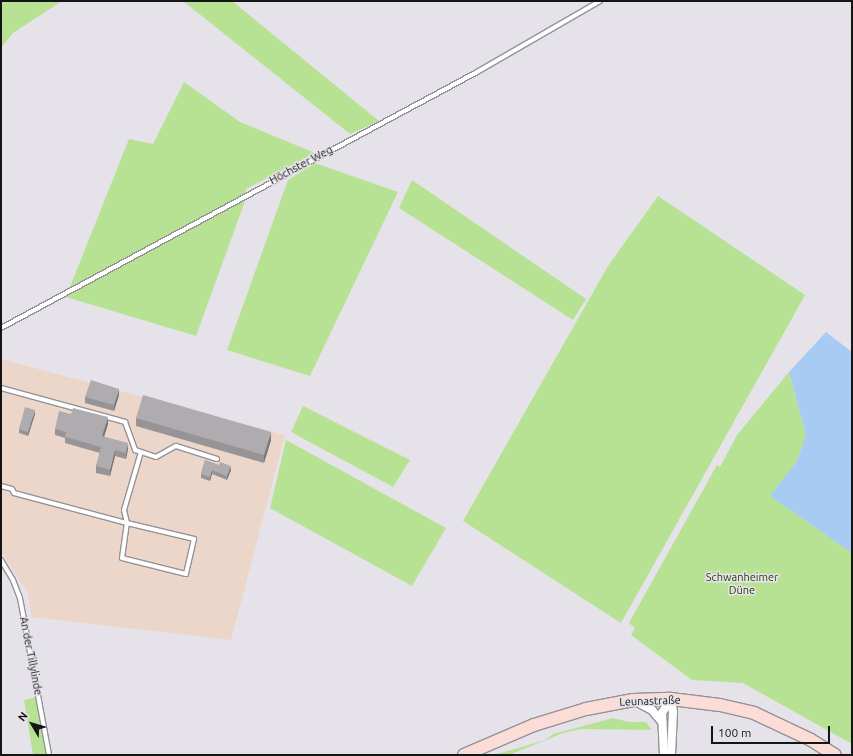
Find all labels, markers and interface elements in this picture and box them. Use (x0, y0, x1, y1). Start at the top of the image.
street label: Höchster Weg (267, 143, 335, 187)
park label: Schwanheimer Düne (706, 571, 778, 597)
street label: An der Tillylinde (17, 616, 45, 696)
street label: Leunastraße (619, 693, 681, 709)
north arrow (12, 704, 52, 744)
text: N (15, 710, 30, 724)
scale bar (713, 718, 832, 744)
text: 100 m (718, 726, 751, 739)

